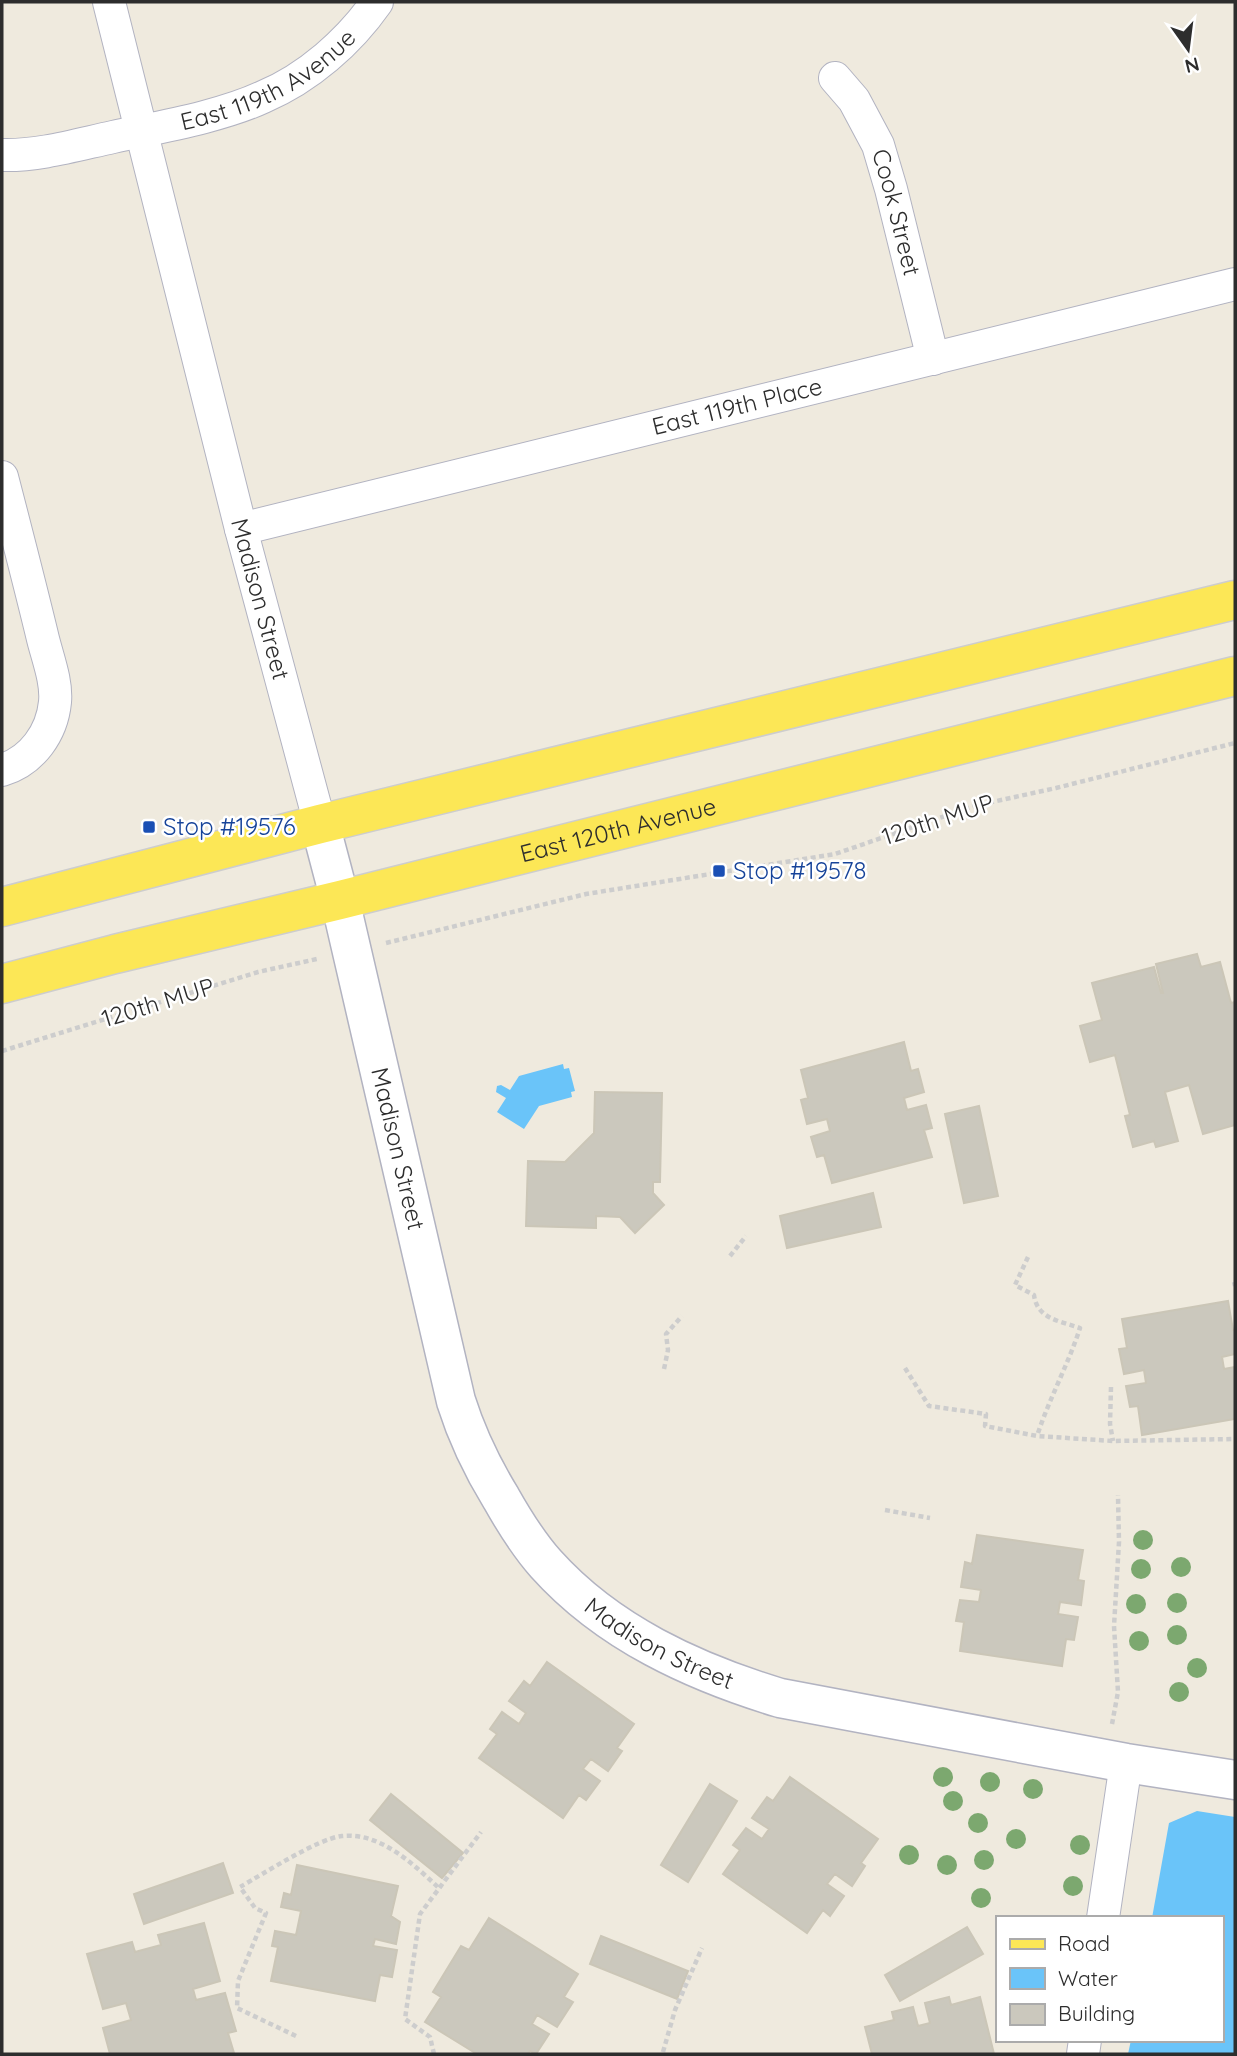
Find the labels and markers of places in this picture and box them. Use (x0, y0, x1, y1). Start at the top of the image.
place label: Stop #19576 (163, 811, 296, 841)
marker: Stop #19576 (141, 819, 157, 835)
place label: Stop #19578 (733, 855, 866, 885)
marker: Stop #19578 (711, 863, 727, 879)

